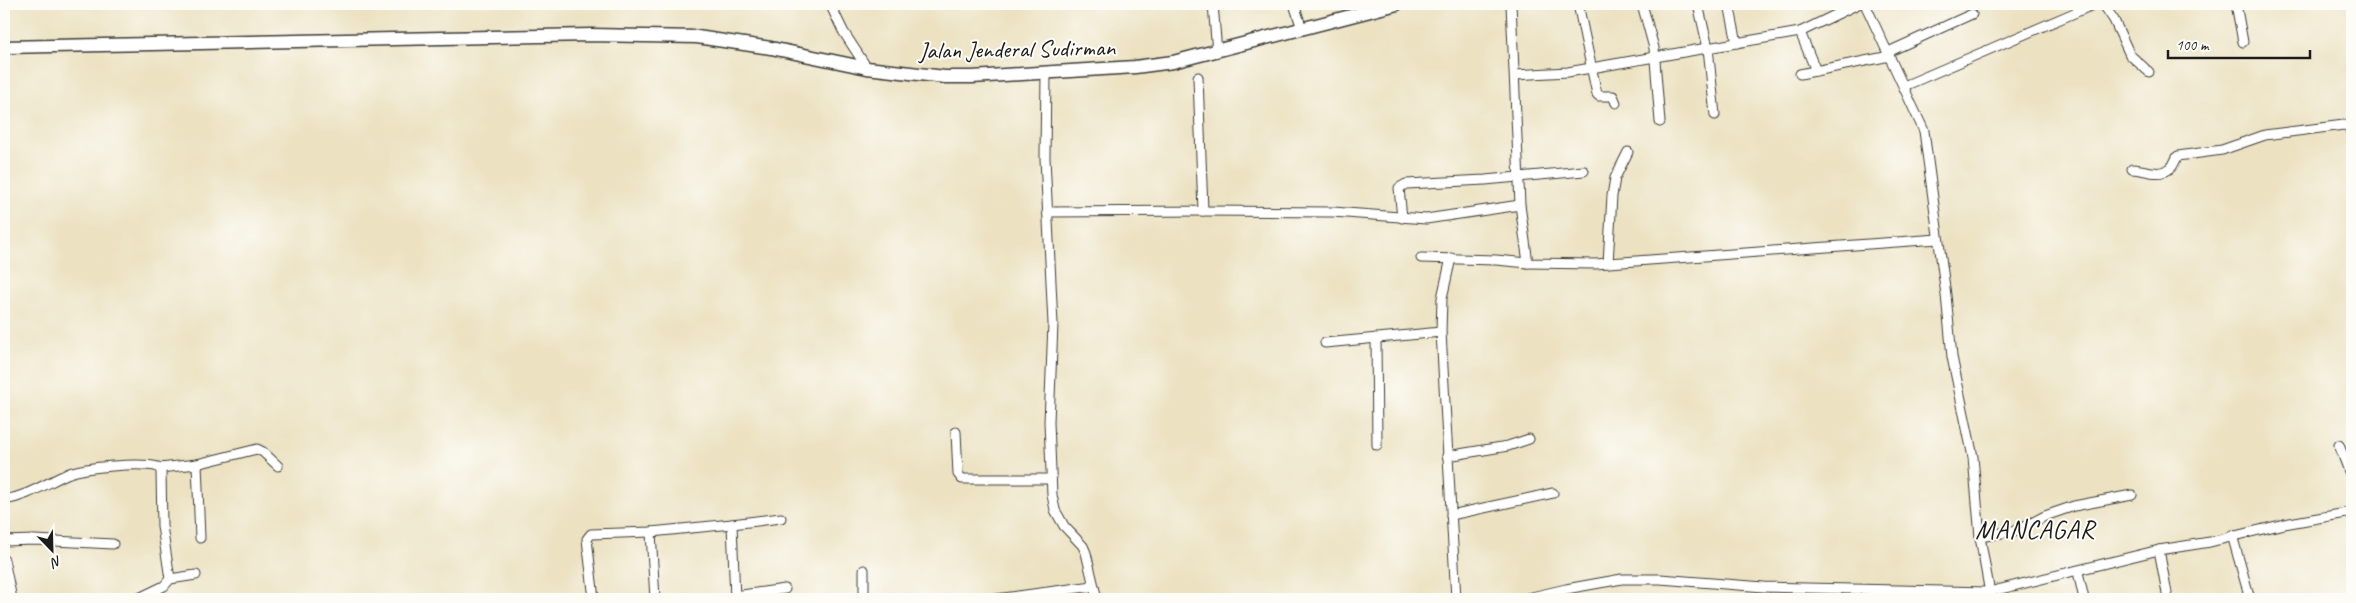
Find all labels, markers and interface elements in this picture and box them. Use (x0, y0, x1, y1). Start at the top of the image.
scale bar (2168, 28, 2311, 60)
street label: Jalan Jenderal Sudirman (918, 32, 1117, 66)
text: 100 m (2176, 36, 2210, 55)
district label: MANCAGAR (1975, 513, 2097, 546)
north arrow (28, 526, 78, 576)
text: N (47, 552, 64, 572)

